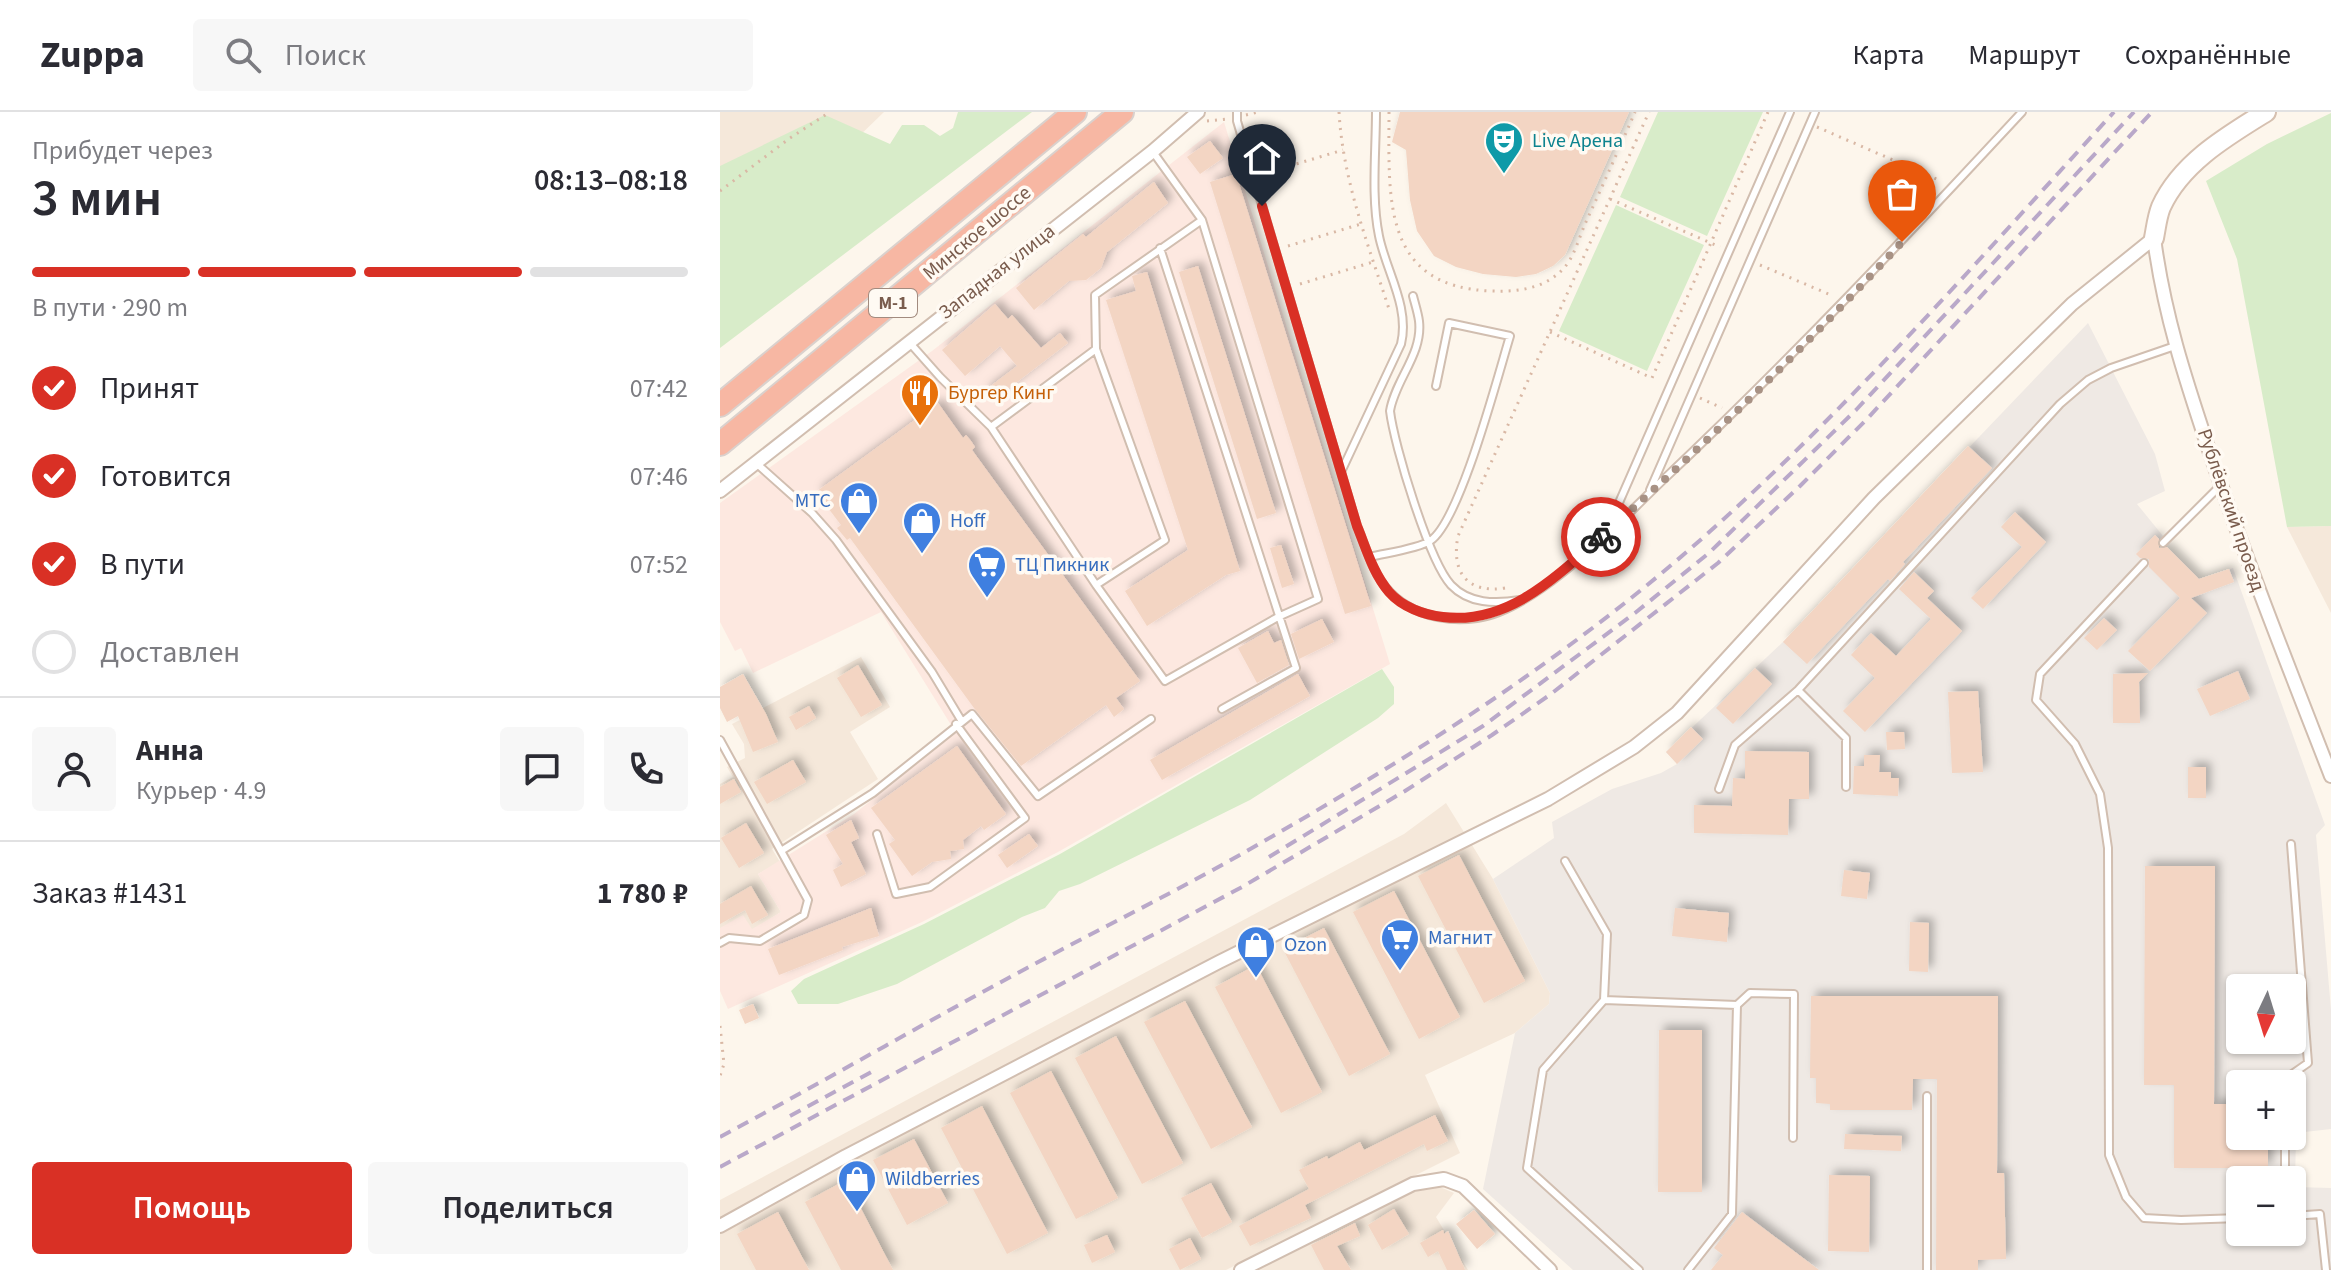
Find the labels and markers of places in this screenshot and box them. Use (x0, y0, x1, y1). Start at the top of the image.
theatre icon: Live Арена (1483, 120, 1525, 175)
pin (1228, 124, 1296, 206)
place label: Live Арена (1532, 127, 1623, 155)
pin (1868, 160, 1936, 242)
restaurant icon: Бургер Кинг (899, 372, 941, 427)
place label: Бургер Кинг (948, 379, 1055, 407)
shop icon: МТС (838, 480, 880, 535)
place label: МТС (795, 487, 831, 515)
shop icon: Hoff (901, 500, 943, 555)
place label: Hoff (950, 507, 987, 535)
supermarket icon: ТЦ Пикник (966, 544, 1008, 599)
place label: ТЦ Пикник (1015, 551, 1109, 579)
supermarket icon: Магнит (1379, 917, 1421, 972)
shop icon: Ozon (1235, 924, 1277, 979)
place label: Магнит (1428, 924, 1493, 952)
place label: Ozon (1284, 931, 1327, 959)
shop icon: Wildberries (836, 1158, 878, 1213)
place label: Wildberries (885, 1165, 980, 1193)

